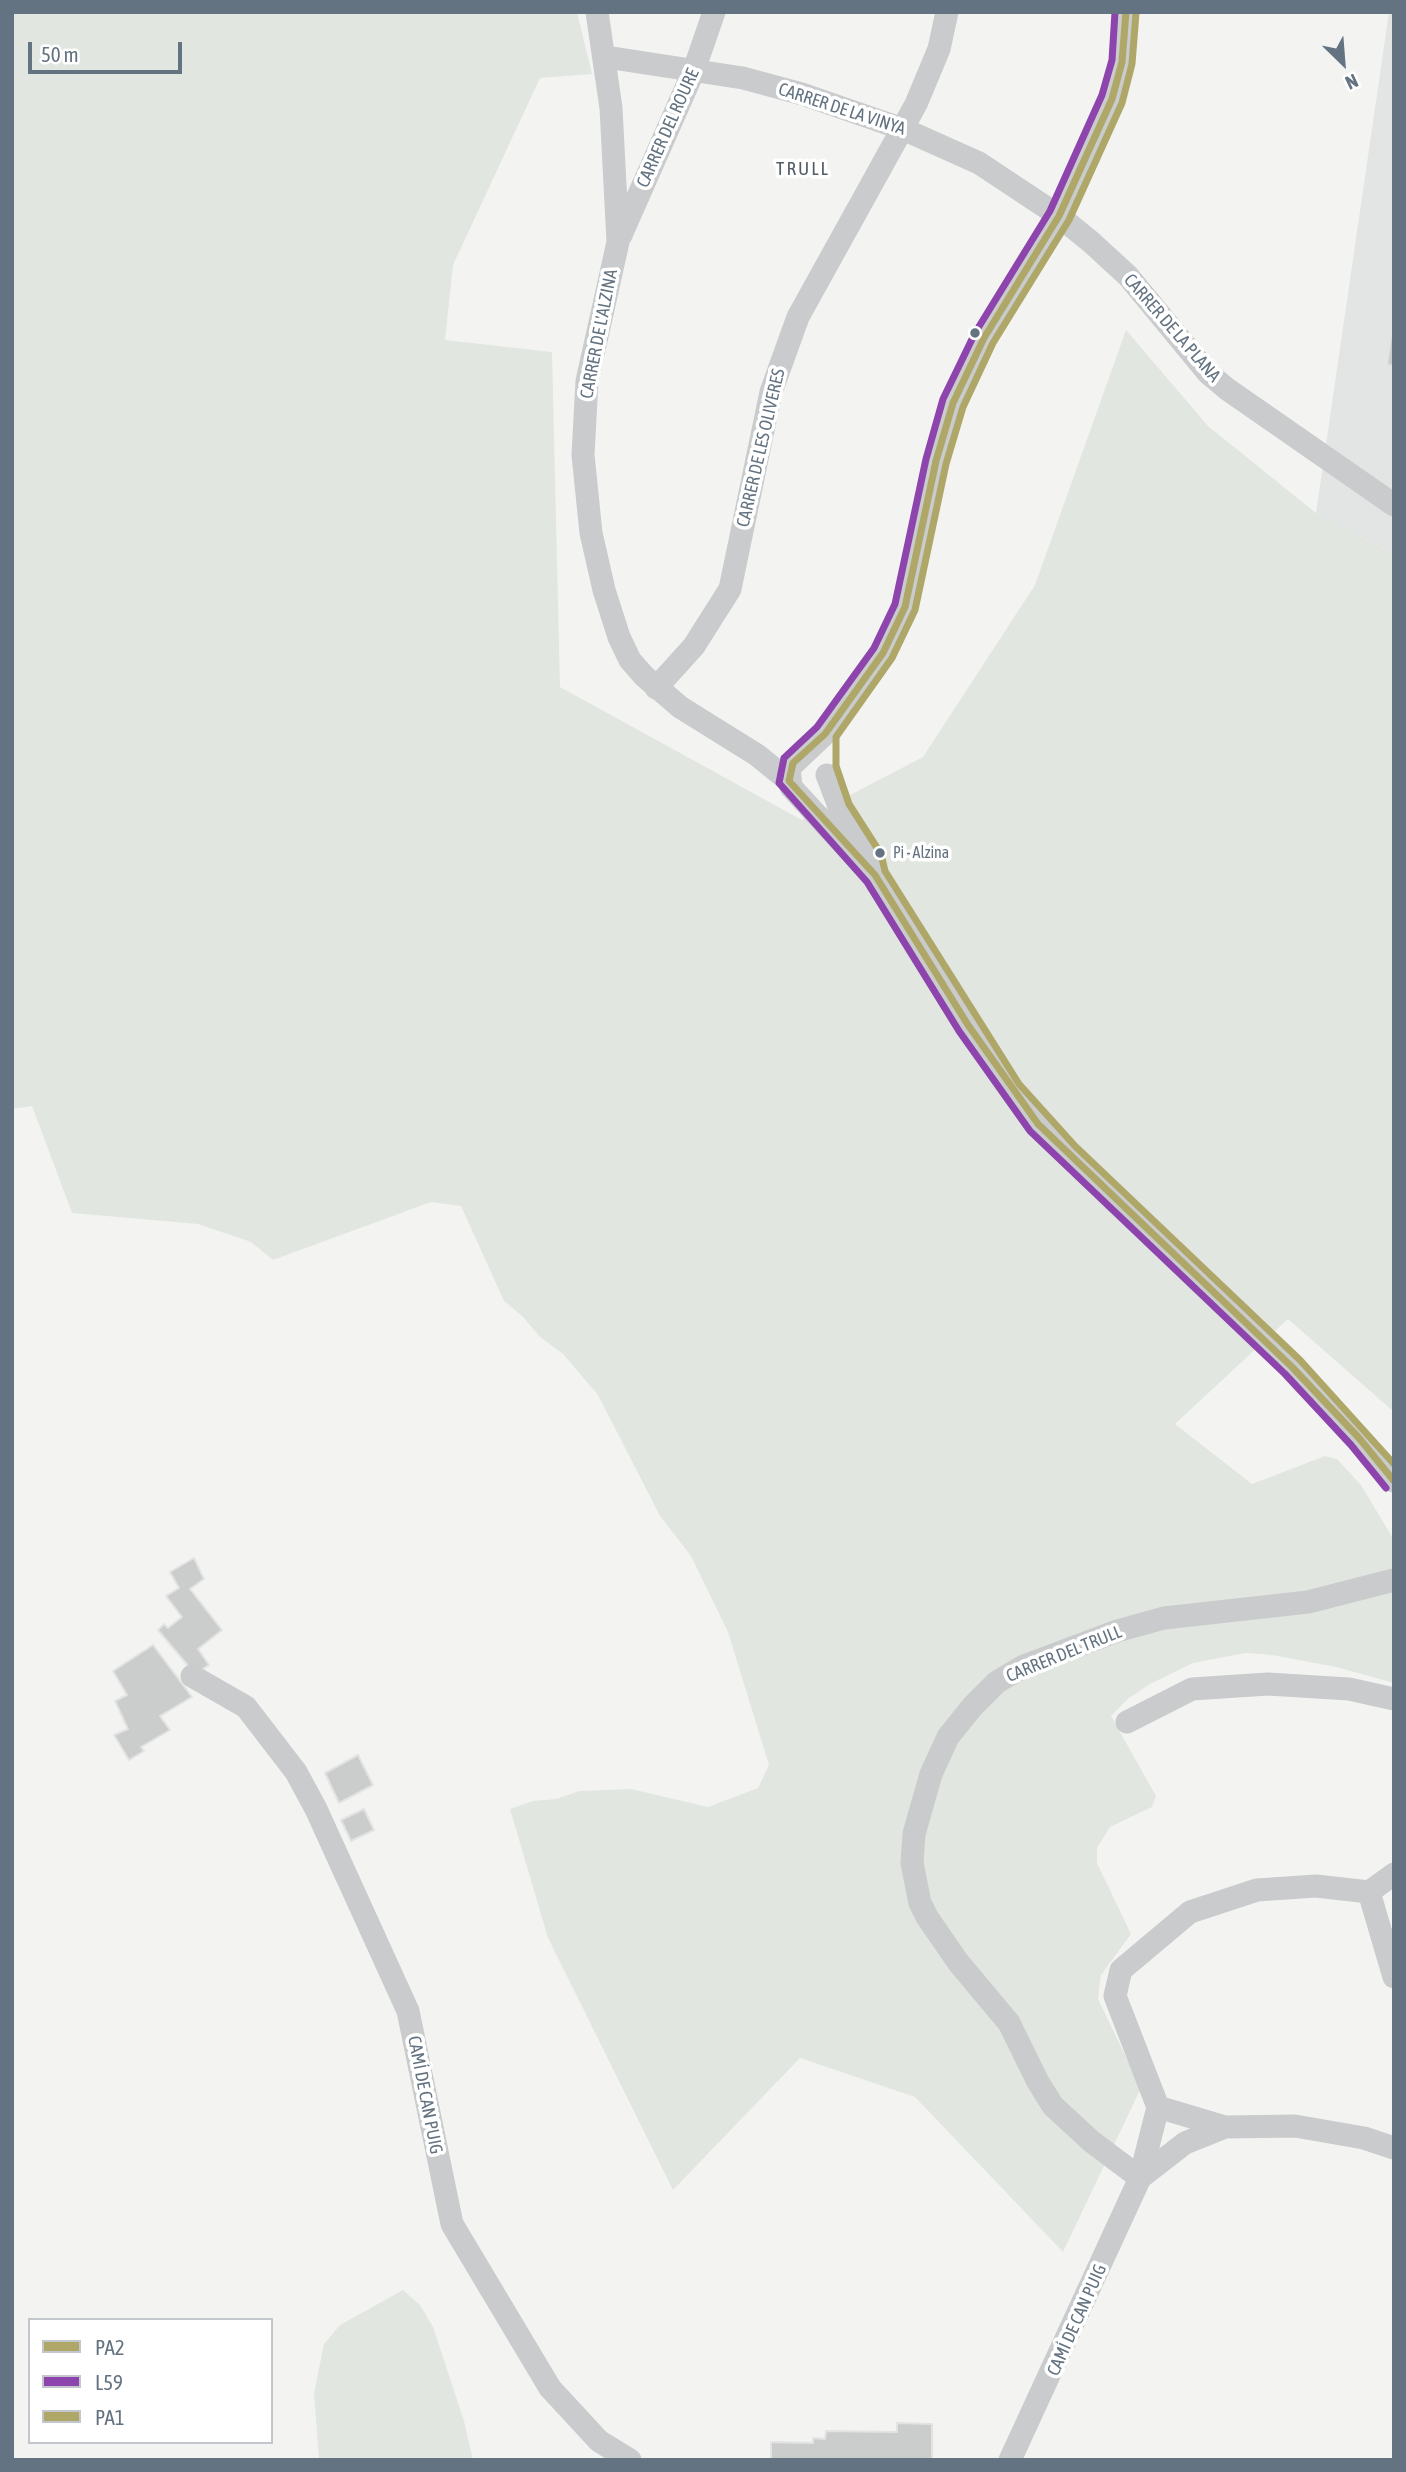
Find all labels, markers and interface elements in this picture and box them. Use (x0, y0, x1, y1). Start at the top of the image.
scale bar (32, 28, 186, 72)
north arrow (1308, 28, 1378, 98)
text: 50 m (41, 42, 79, 66)
street label: CARRER DEL ROURE (632, 65, 704, 191)
text: N (1342, 70, 1362, 94)
street label: CARRER DE LA VINYA (776, 78, 908, 140)
district label: TRULL (777, 158, 829, 180)
street label: CARRER DE L'ALZINA (576, 268, 622, 400)
street label: CARRER DE LA PLANA (1119, 269, 1225, 387)
unlabelled marker (968, 326, 982, 340)
street label: CARRER DE LES OLIVERES (732, 367, 790, 529)
place label: Pi - Alzina (893, 843, 949, 863)
marker: Pi - Alzina (873, 846, 887, 860)
street label: CARRER DEL TRULL (1003, 1621, 1125, 1687)
street label: CAMÍ DE CAN PUIG (403, 2034, 447, 2156)
street label: CAMÍ DE CAN PUIG (1043, 2261, 1111, 2379)
legend (28, 2318, 273, 2444)
text: PA2 (95, 2335, 125, 2359)
text: L59 (95, 2370, 123, 2394)
text: PA1 (95, 2405, 125, 2429)

